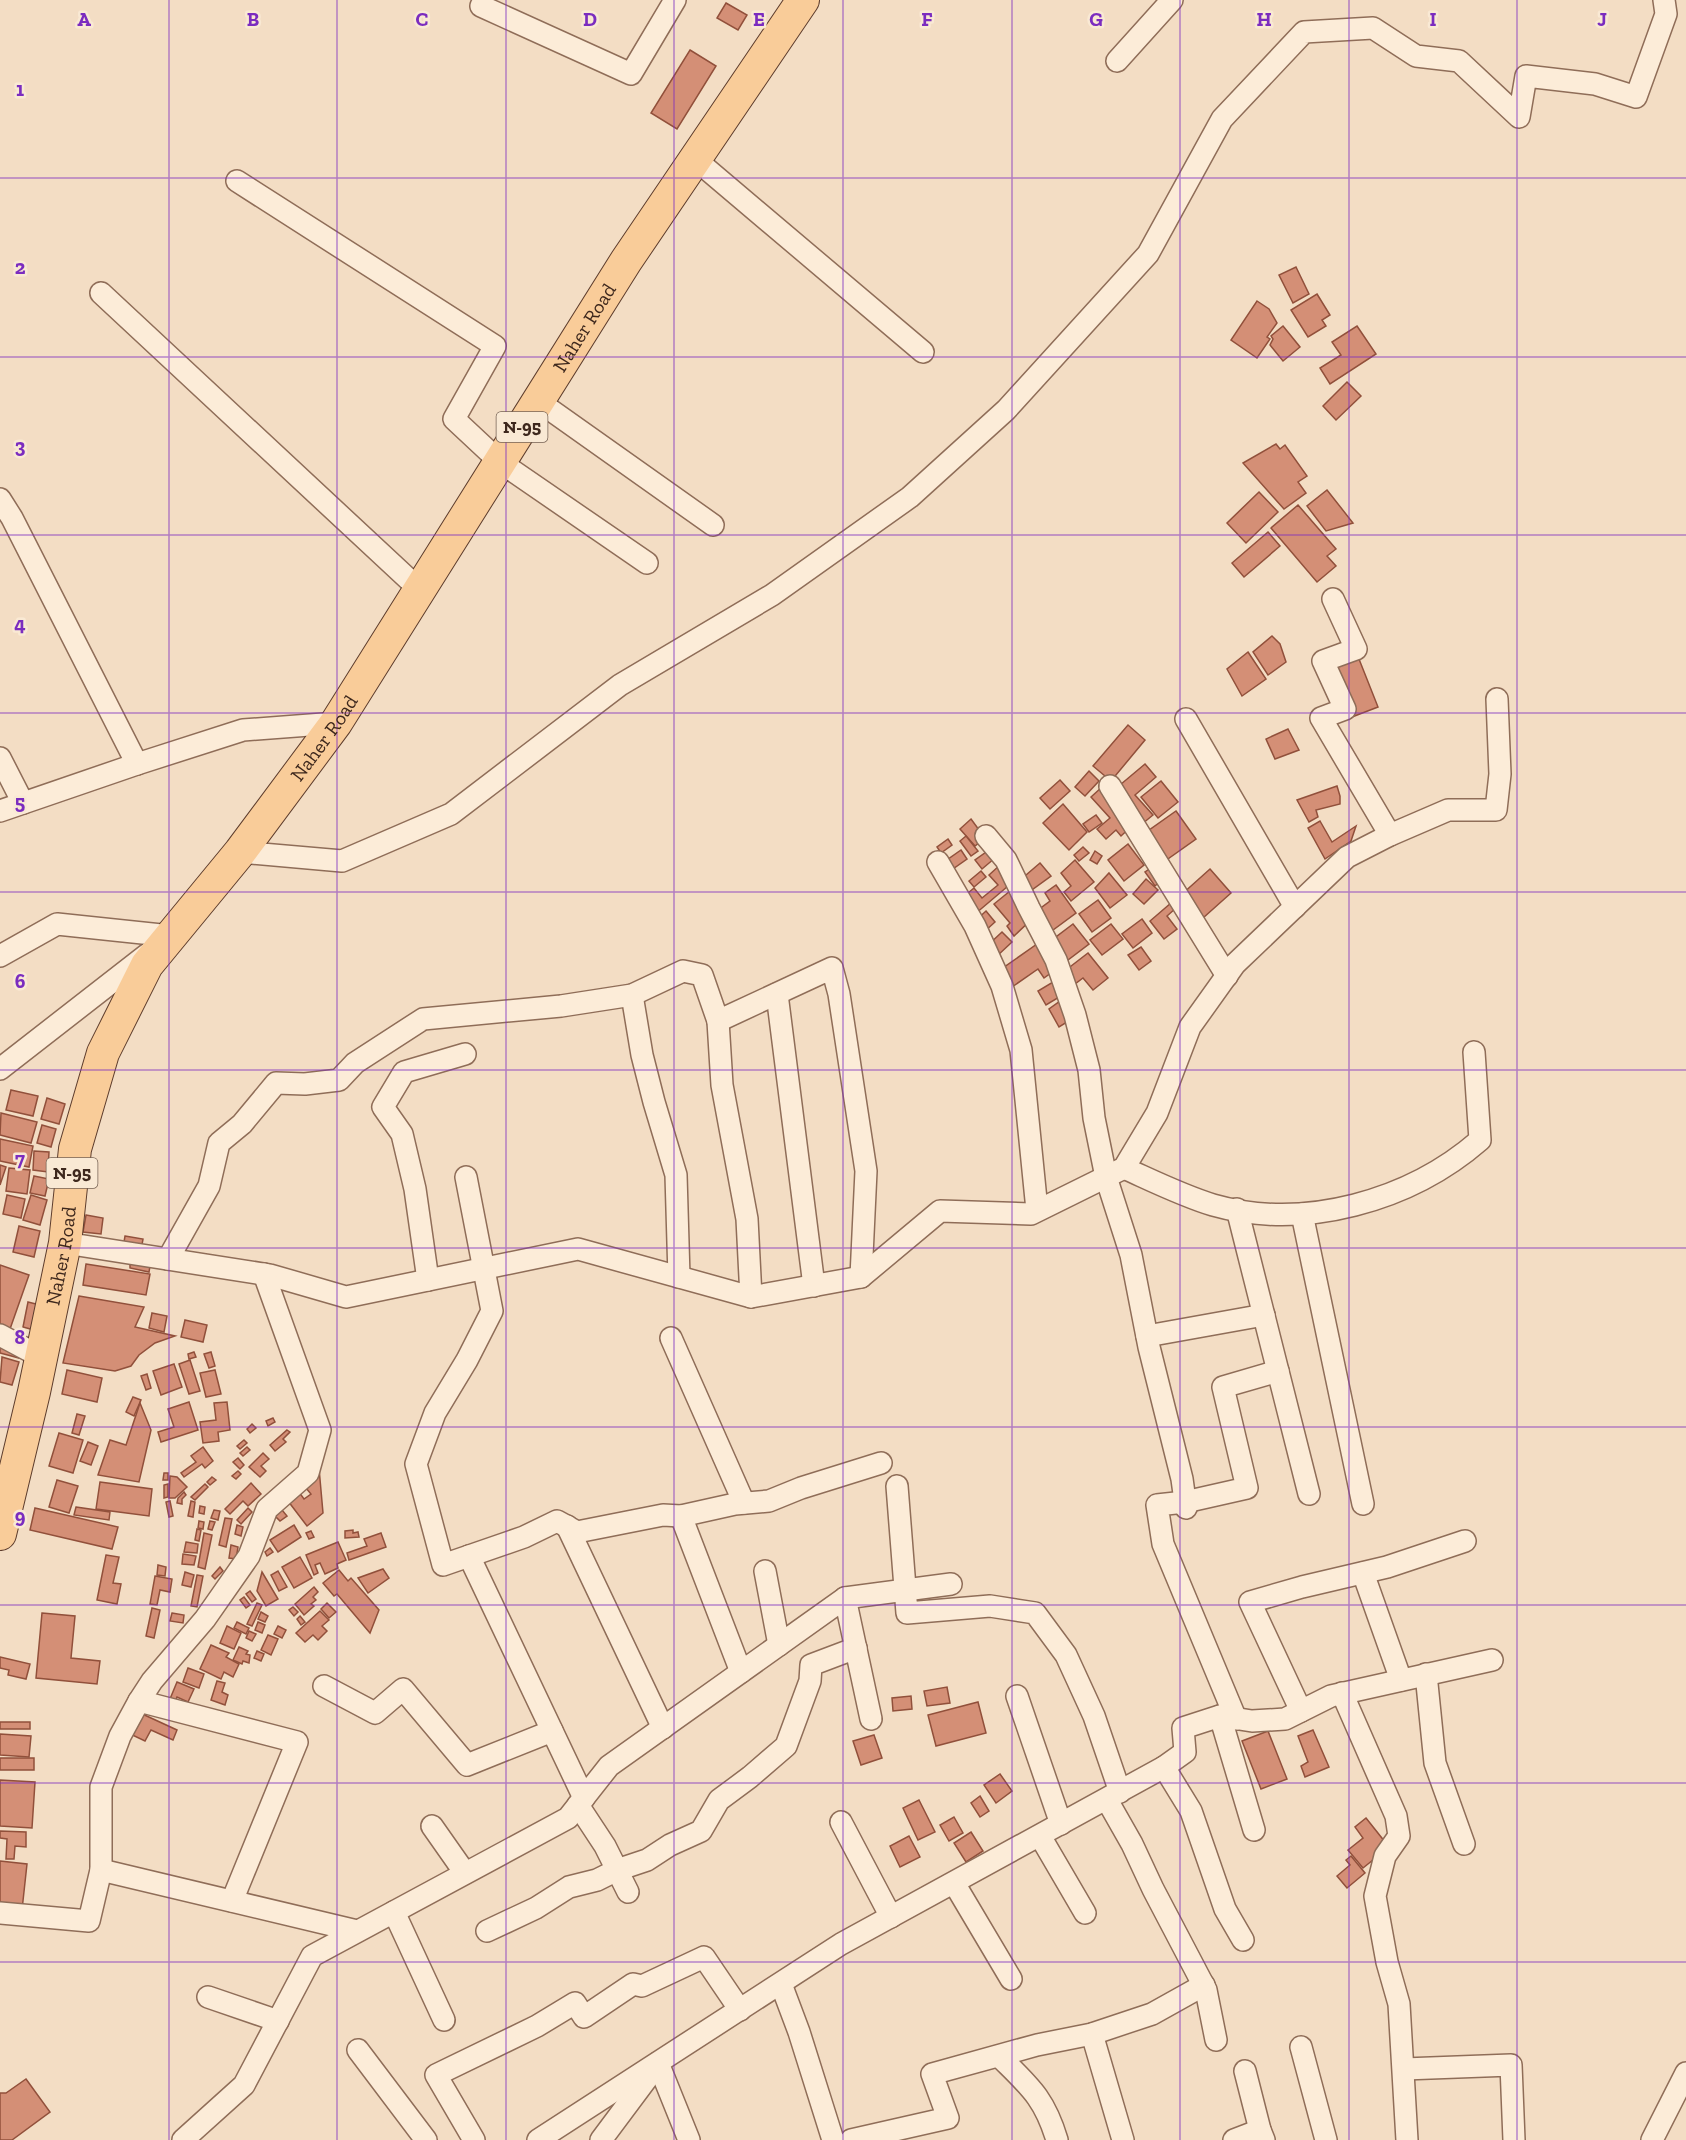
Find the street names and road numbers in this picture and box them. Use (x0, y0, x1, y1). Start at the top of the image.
street label: Naher Road (547, 279, 621, 377)
road number: N-95 (496, 412, 548, 442)
street label: Naher Road (285, 690, 363, 786)
road number: N-95 (46, 1158, 98, 1188)
street label: Naher Road (40, 1205, 81, 1307)

